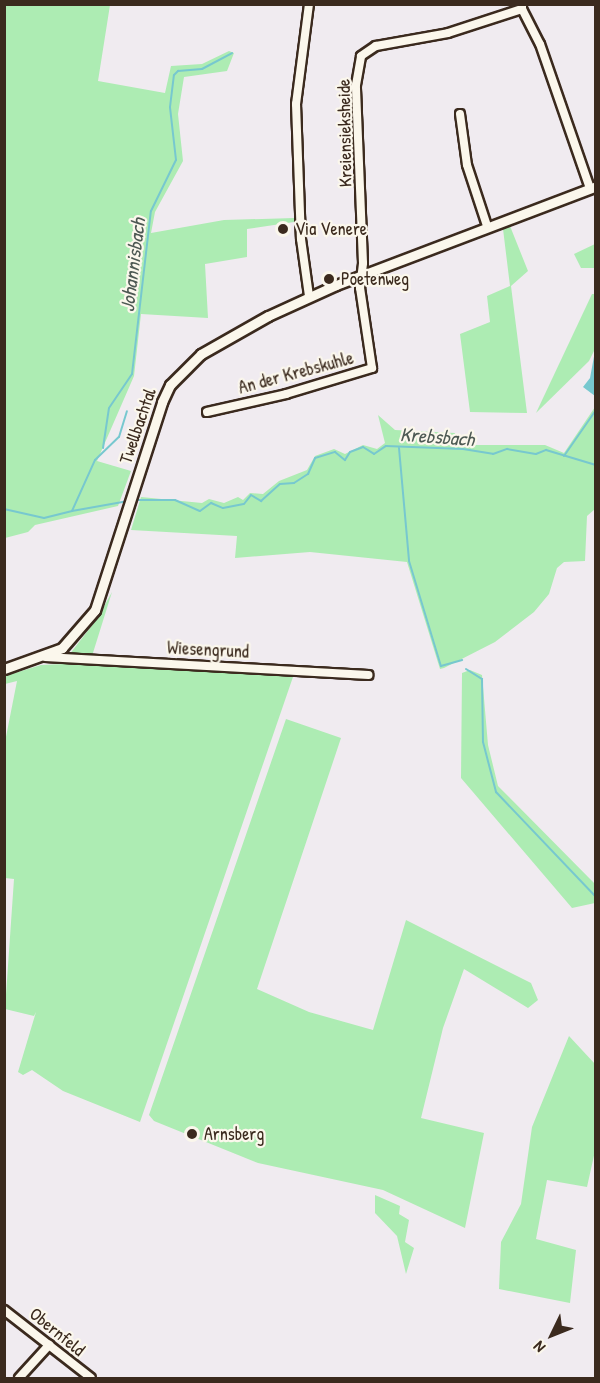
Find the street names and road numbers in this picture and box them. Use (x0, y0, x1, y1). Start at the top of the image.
street label: Kreiensieksheide (333, 79, 357, 187)
street label: An der Krebskuhle (236, 347, 356, 399)
street label: Twellbachtal (115, 385, 161, 467)
street label: Wiesengrund (167, 637, 249, 663)
street label: Obernfeld (25, 1303, 89, 1361)

